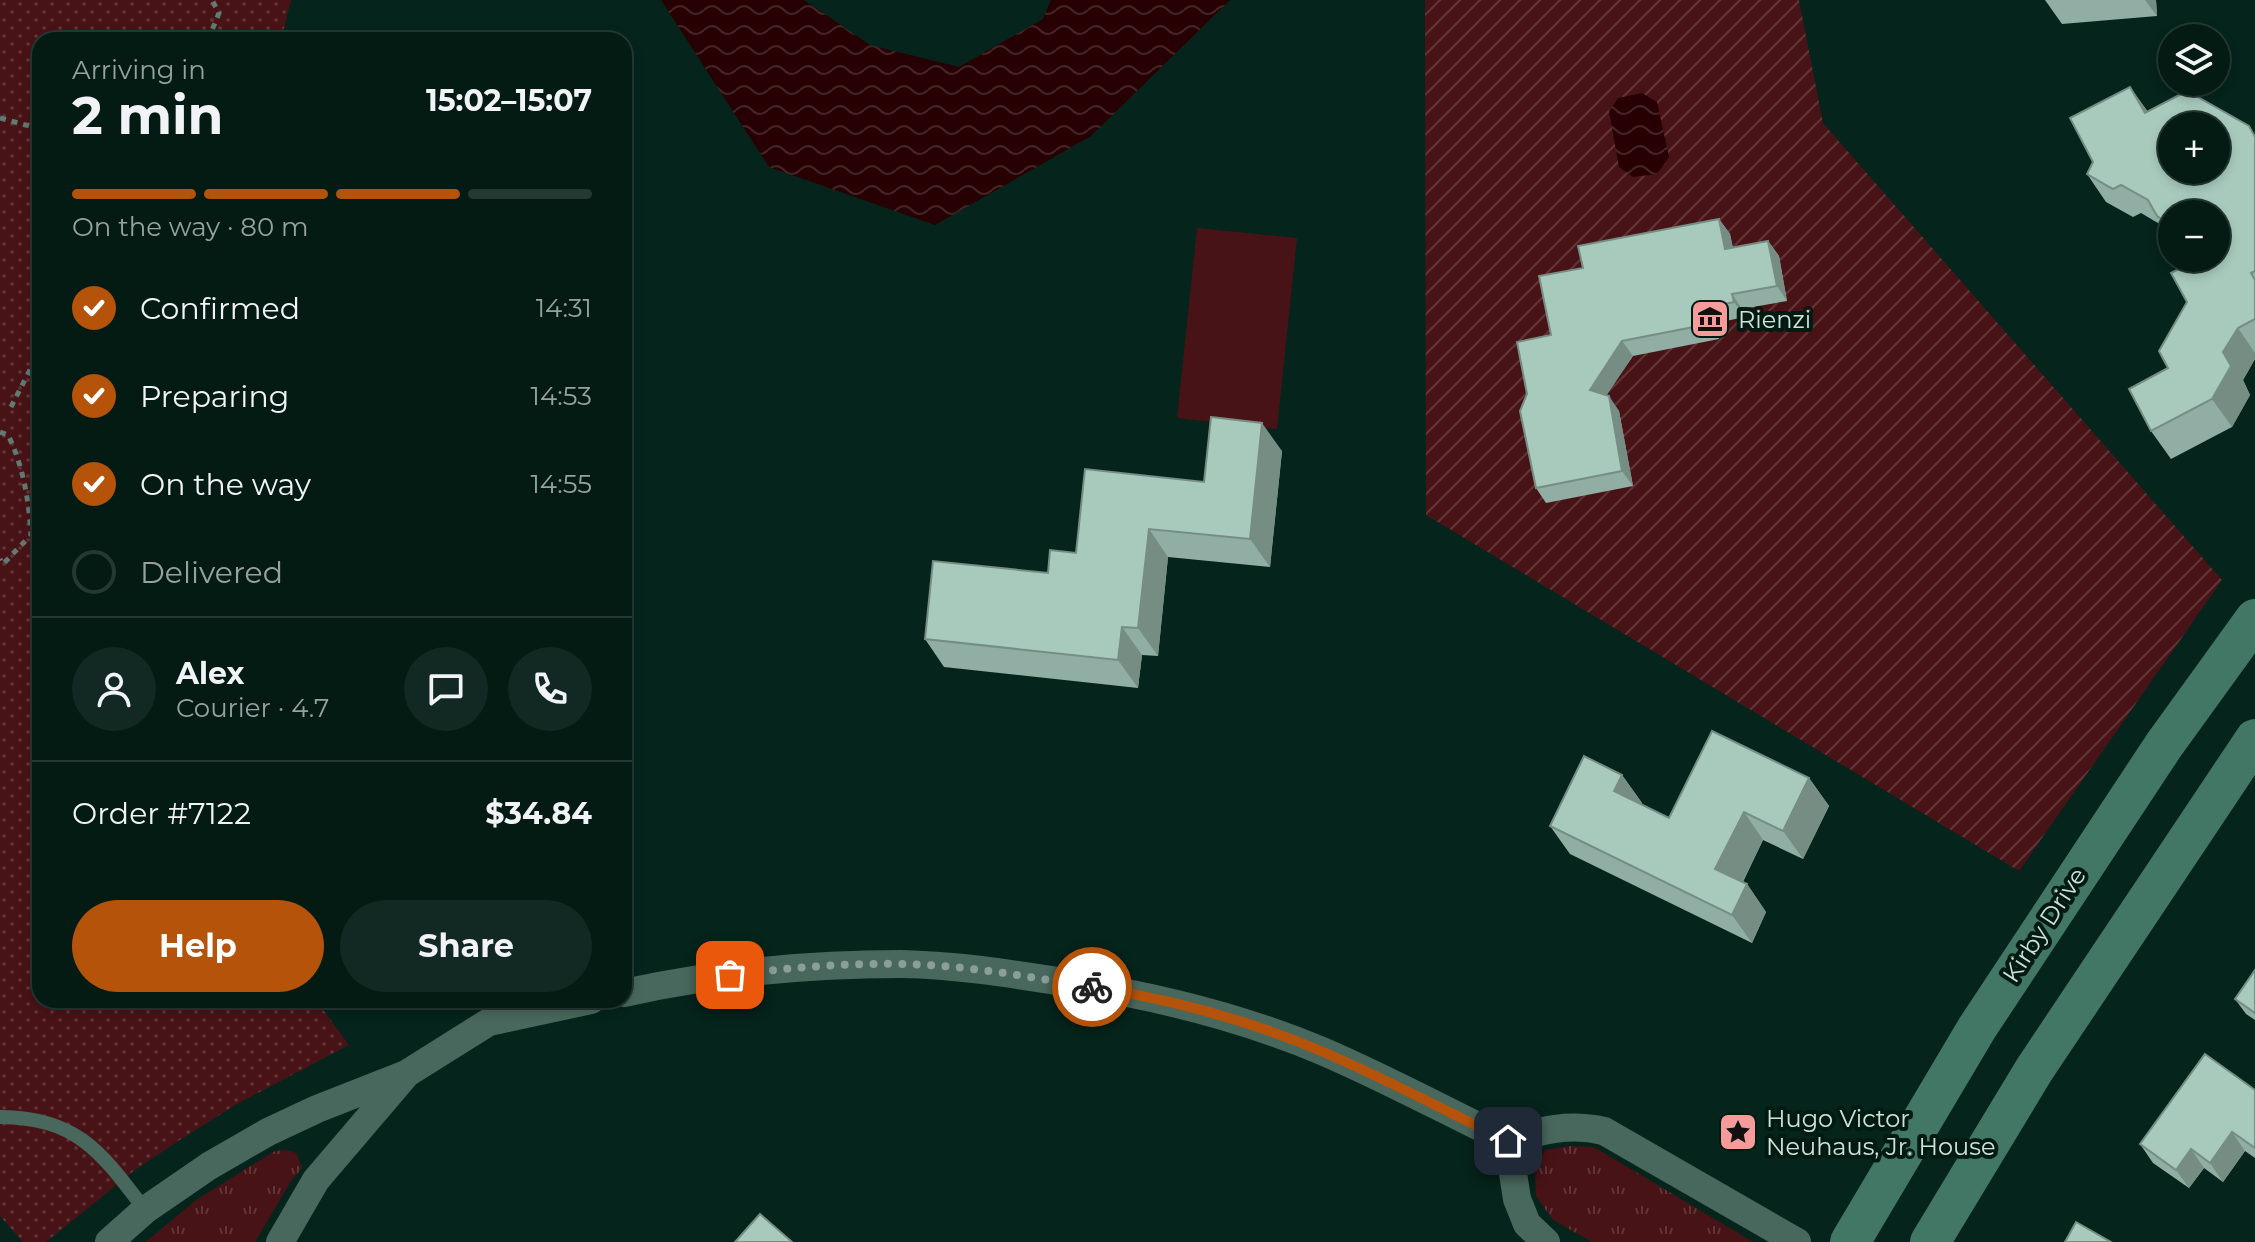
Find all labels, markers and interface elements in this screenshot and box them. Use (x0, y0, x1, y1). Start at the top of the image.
map controls (2158, 24, 2230, 272)
button: layers (2158, 24, 2230, 96)
text: Arriving in (72, 54, 206, 86)
text: 15:02–15:07 (426, 82, 592, 119)
text: 2 min (72, 84, 224, 147)
button: + (2158, 112, 2230, 184)
button: − (2158, 200, 2230, 272)
text: On the way · 80 m (72, 211, 309, 243)
icon: check (72, 286, 116, 330)
text: Confirmed (140, 290, 300, 327)
text: 14:31 (536, 292, 592, 324)
museum icon: Rienzi (1689, 298, 1731, 340)
place label: Rienzi (1738, 305, 1811, 334)
icon: check (72, 374, 116, 418)
text: Preparing (140, 378, 289, 415)
text: 14:53 (531, 380, 592, 412)
icon: check (72, 462, 116, 506)
text: On the way (140, 466, 311, 503)
text: 14:55 (530, 468, 592, 500)
text: Delivered (140, 554, 283, 591)
button: person (72, 647, 156, 731)
button: chat (404, 647, 488, 731)
button: phone (508, 647, 592, 731)
text: Alex (176, 655, 244, 692)
text: Courier · 4.7 (176, 692, 329, 724)
text: Order #7122 (72, 795, 251, 832)
text: $34.84 (485, 795, 592, 832)
street label: Kirby Drive (1996, 862, 2092, 988)
button: Help (72, 900, 324, 992)
button: Share (340, 900, 592, 992)
pin (696, 941, 764, 1009)
courier (1052, 947, 1132, 1027)
icon: bag (708, 953, 752, 997)
icon: bike (1070, 965, 1114, 1009)
place label: Hugo Victor Neuhaus, Jr. House (1766, 1104, 1995, 1161)
pin (1474, 1107, 1542, 1175)
place icon: Hugo Victor Neuhaus, Jr. House (1717, 1111, 1759, 1153)
icon: home (1486, 1119, 1530, 1163)

